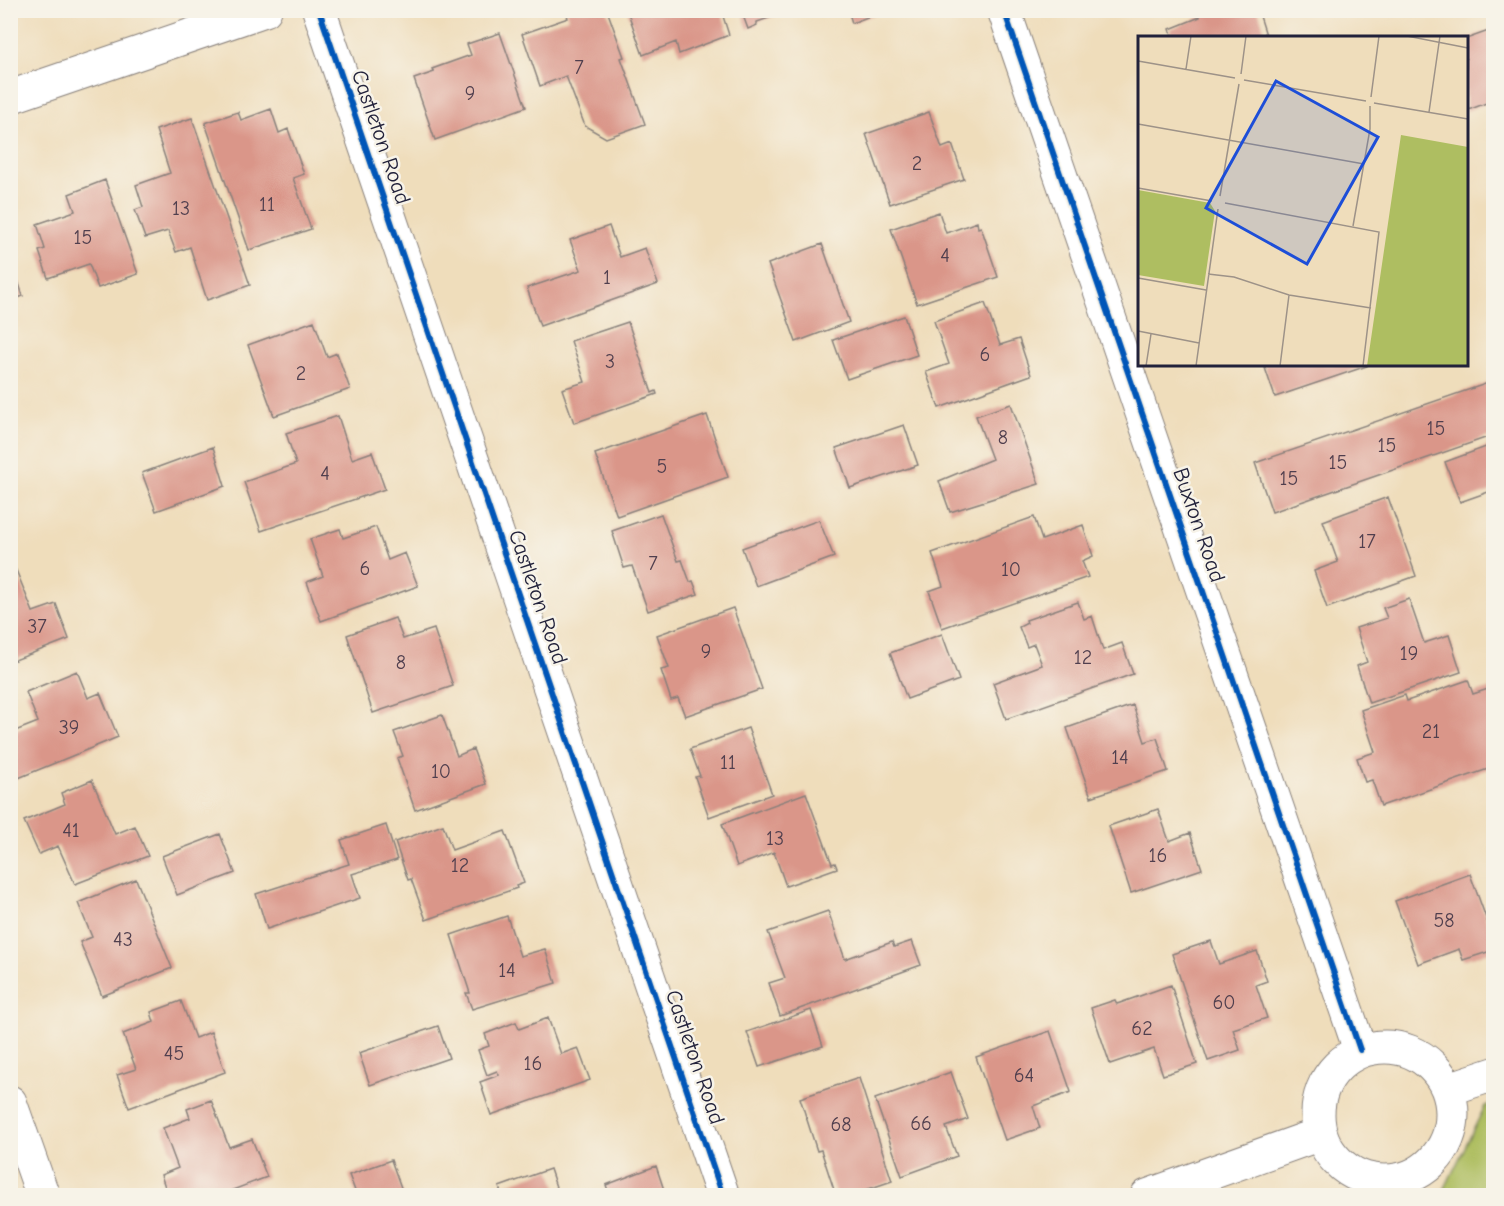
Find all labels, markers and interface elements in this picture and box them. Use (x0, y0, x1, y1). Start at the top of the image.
inset map (1138, 36, 1468, 366)
house number: 7 (574, 56, 584, 79)
street label: Castleton Road (346, 66, 416, 208)
house number: 9 (465, 82, 475, 105)
house number: 2 (912, 152, 922, 175)
house number: 11 (259, 193, 275, 216)
house number: 13 (172, 197, 190, 220)
house number: 15 (74, 226, 92, 249)
house number: 4 (940, 244, 950, 267)
house number: 1 (603, 266, 611, 289)
house number: 6 (980, 343, 990, 366)
house number: 3 (605, 350, 615, 373)
house number: 2 (296, 362, 306, 385)
house number: 15 (1427, 417, 1445, 440)
house number: 8 (998, 426, 1008, 449)
house number: 15 (1378, 434, 1396, 457)
house number: 15 (1329, 451, 1347, 474)
house number: 5 (657, 455, 667, 478)
house number: 4 (320, 462, 330, 485)
street label: Buxton Road (1167, 464, 1231, 586)
house number: 15 (1280, 467, 1298, 490)
street label: Castleton Road (503, 526, 573, 668)
house number: 17 (1358, 530, 1376, 553)
house number: 7 (648, 552, 658, 575)
house number: 6 (360, 557, 370, 580)
house number: 10 (1001, 558, 1021, 581)
house number: 37 (27, 615, 47, 638)
house number: 9 (701, 640, 711, 663)
house number: 19 (1400, 642, 1418, 665)
house number: 12 (1074, 646, 1092, 669)
house number: 8 (396, 651, 406, 674)
house number: 39 (59, 716, 79, 739)
house number: 21 (1422, 720, 1440, 743)
house number: 14 (1111, 746, 1129, 769)
house number: 11 (720, 751, 736, 774)
house number: 10 (431, 760, 451, 783)
house number: 41 (62, 819, 80, 842)
house number: 13 (766, 827, 784, 850)
house number: 16 (1149, 844, 1167, 867)
house number: 12 (451, 854, 469, 877)
house number: 58 (1433, 909, 1455, 932)
house number: 43 (113, 928, 133, 951)
house number: 14 (498, 959, 516, 982)
street label: Castleton Road (660, 986, 730, 1128)
house number: 60 (1212, 991, 1236, 1014)
house number: 62 (1131, 1017, 1153, 1040)
house number: 45 (164, 1042, 184, 1065)
house number: 16 (524, 1052, 542, 1075)
house number: 64 (1014, 1064, 1034, 1087)
house number: 66 (910, 1112, 932, 1135)
house number: 68 (830, 1113, 852, 1136)

